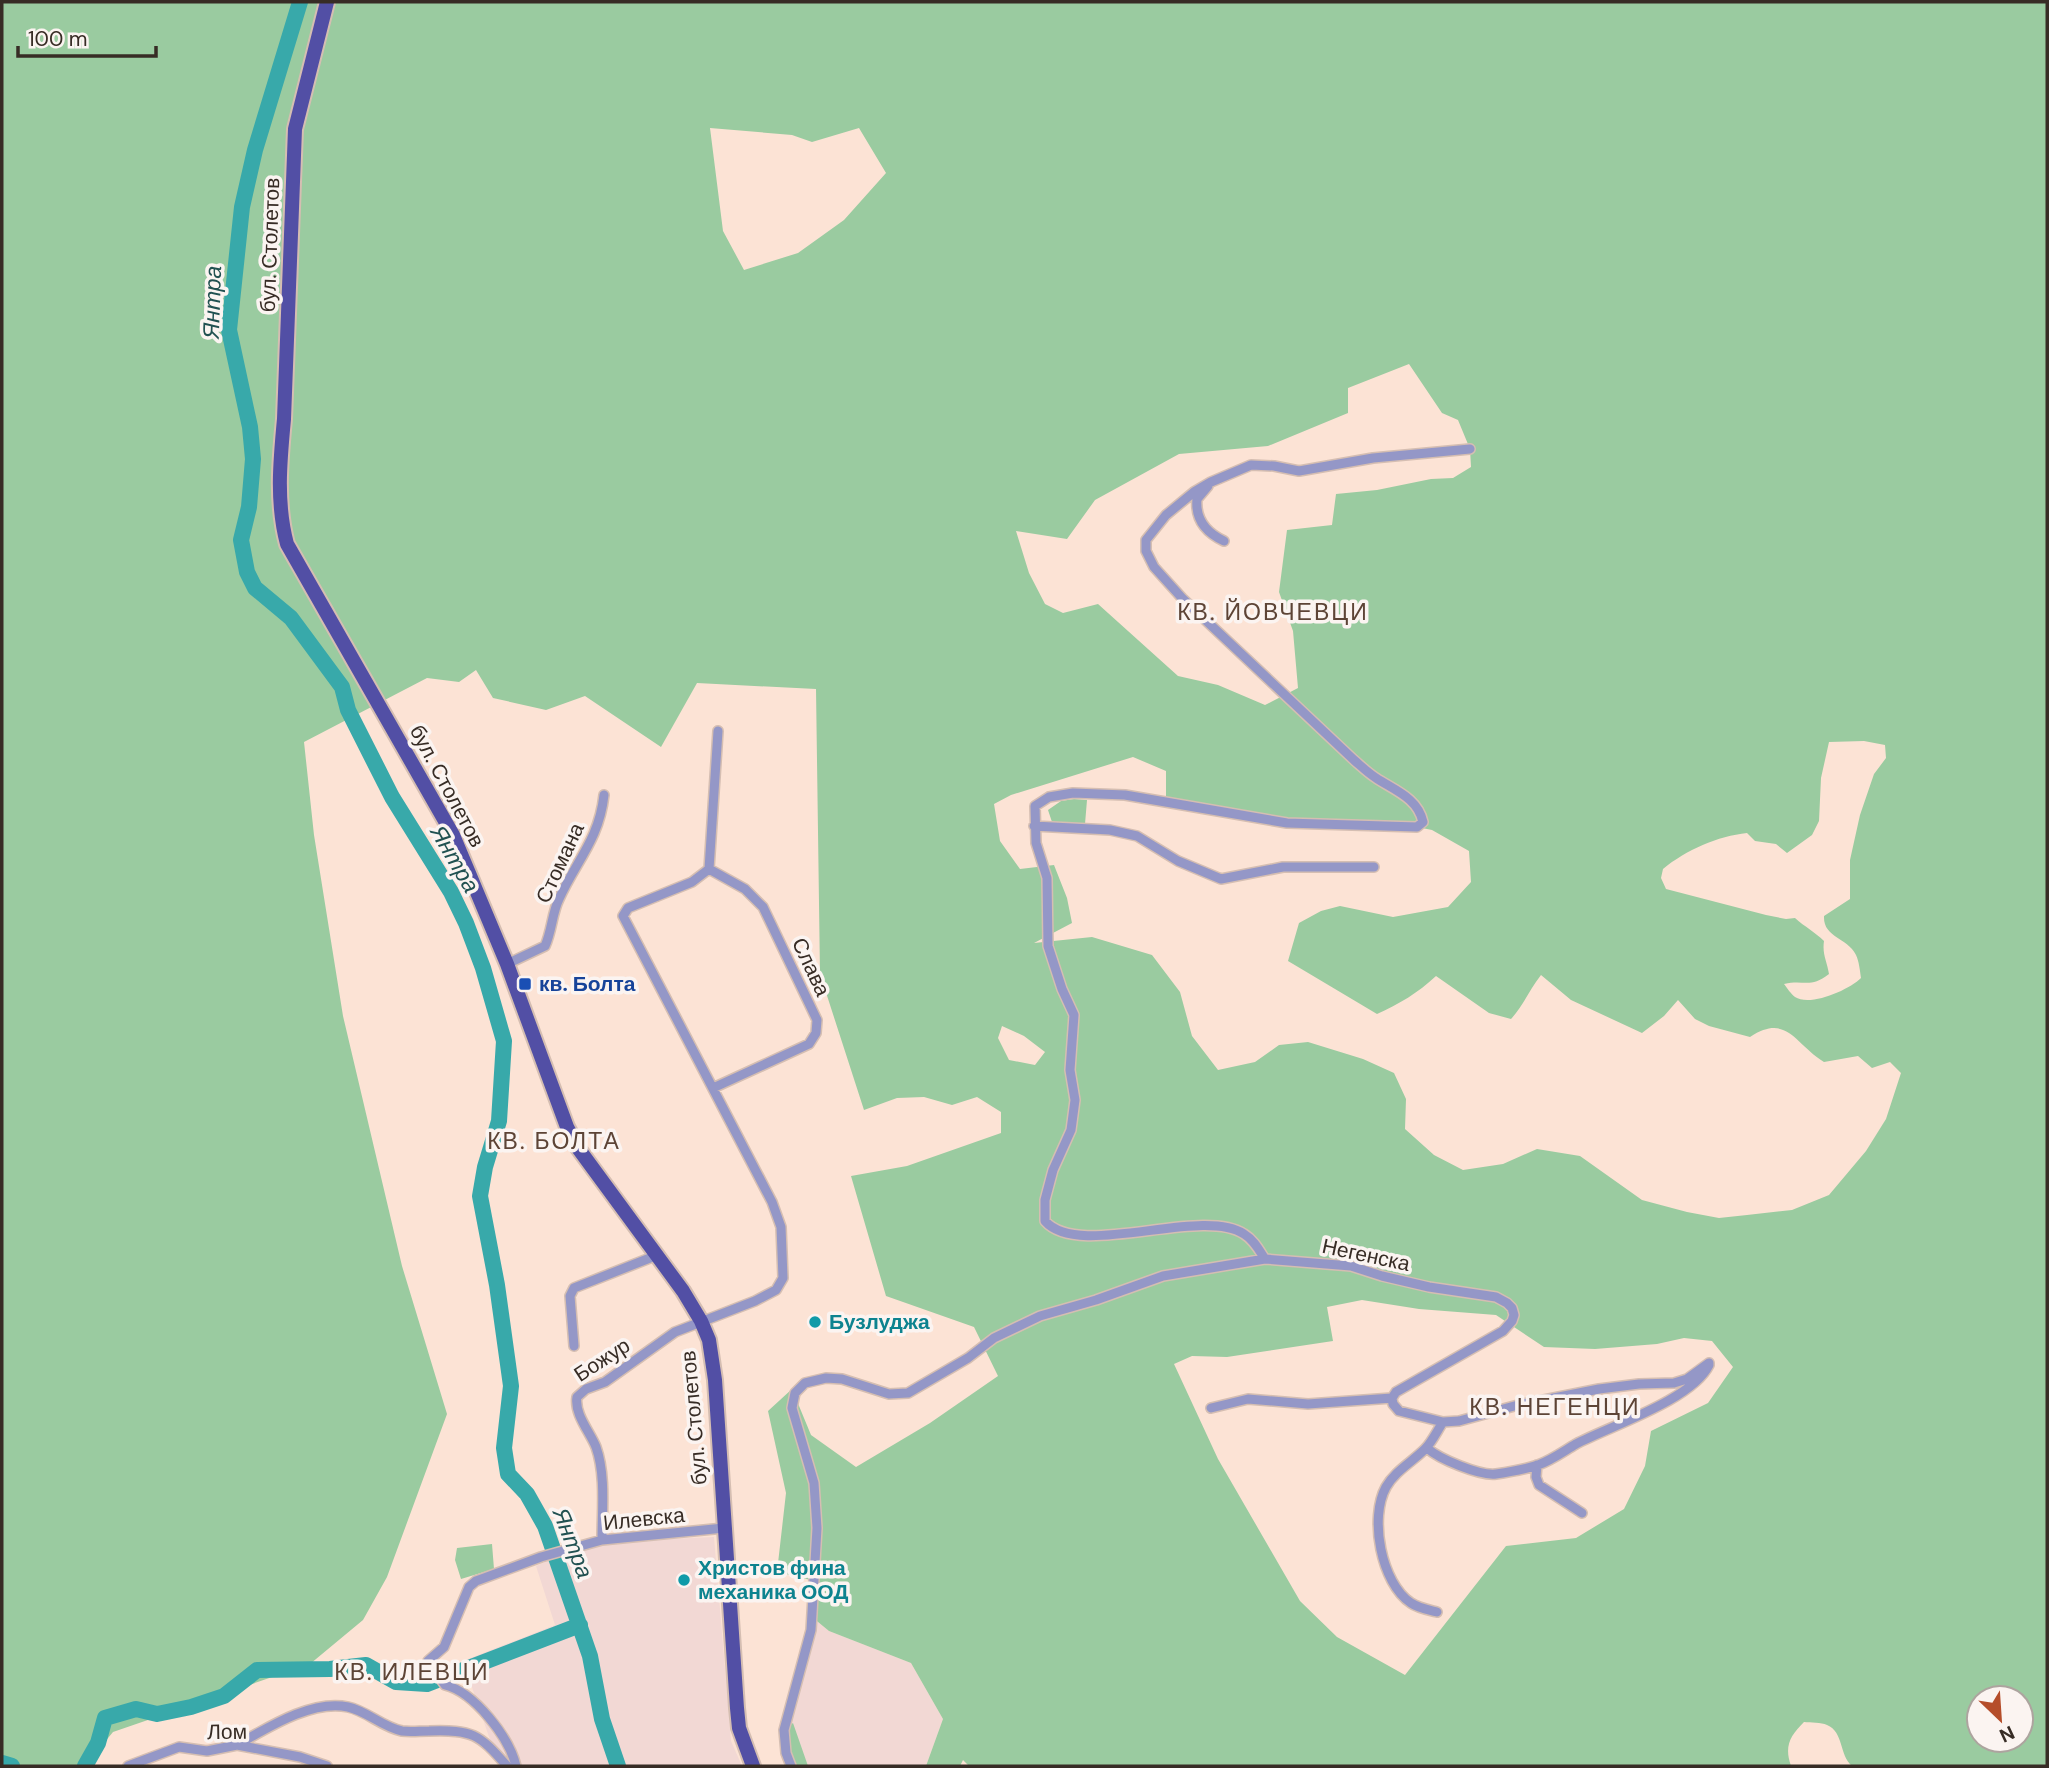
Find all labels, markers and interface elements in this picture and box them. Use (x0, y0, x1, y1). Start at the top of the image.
scale bar (18, 14, 156, 58)
text: 100 m (28, 25, 88, 53)
street label: бул. Столетов (254, 177, 286, 313)
water label: Янтра (196, 265, 228, 341)
district label: КВ. ЙОВЧЕВЦИ (1177, 597, 1369, 627)
street label: бул. Столетов (403, 720, 491, 852)
water label: Янтра (423, 818, 486, 898)
street label: Стомана (529, 818, 591, 908)
street label: Слава (785, 933, 837, 1001)
place label: кв. Болта (539, 970, 636, 998)
marker: кв. Болта (517, 976, 533, 992)
district label: КВ. БОЛТА (487, 1126, 621, 1156)
street label: Негенска (1319, 1232, 1413, 1278)
place label: Бузлуджа (829, 1308, 930, 1336)
marker: Бузлуджа (807, 1314, 823, 1330)
street label: Божур (569, 1332, 635, 1388)
street label: бул. Столетов (674, 1350, 714, 1486)
district label: КВ. НЕГЕНЦИ (1469, 1392, 1641, 1422)
street label: Илевска (602, 1501, 686, 1537)
water label: Янтра (545, 1502, 600, 1582)
place label: Христов фина механика ООД (698, 1554, 848, 1606)
marker: Христов фина механика ООД (676, 1572, 692, 1588)
district label: КВ. ИЛЕВЦИ (334, 1657, 490, 1687)
north arrow (1965, 1684, 2035, 1754)
street label: Лом (207, 1718, 247, 1746)
text: N (1995, 1720, 2019, 1748)

